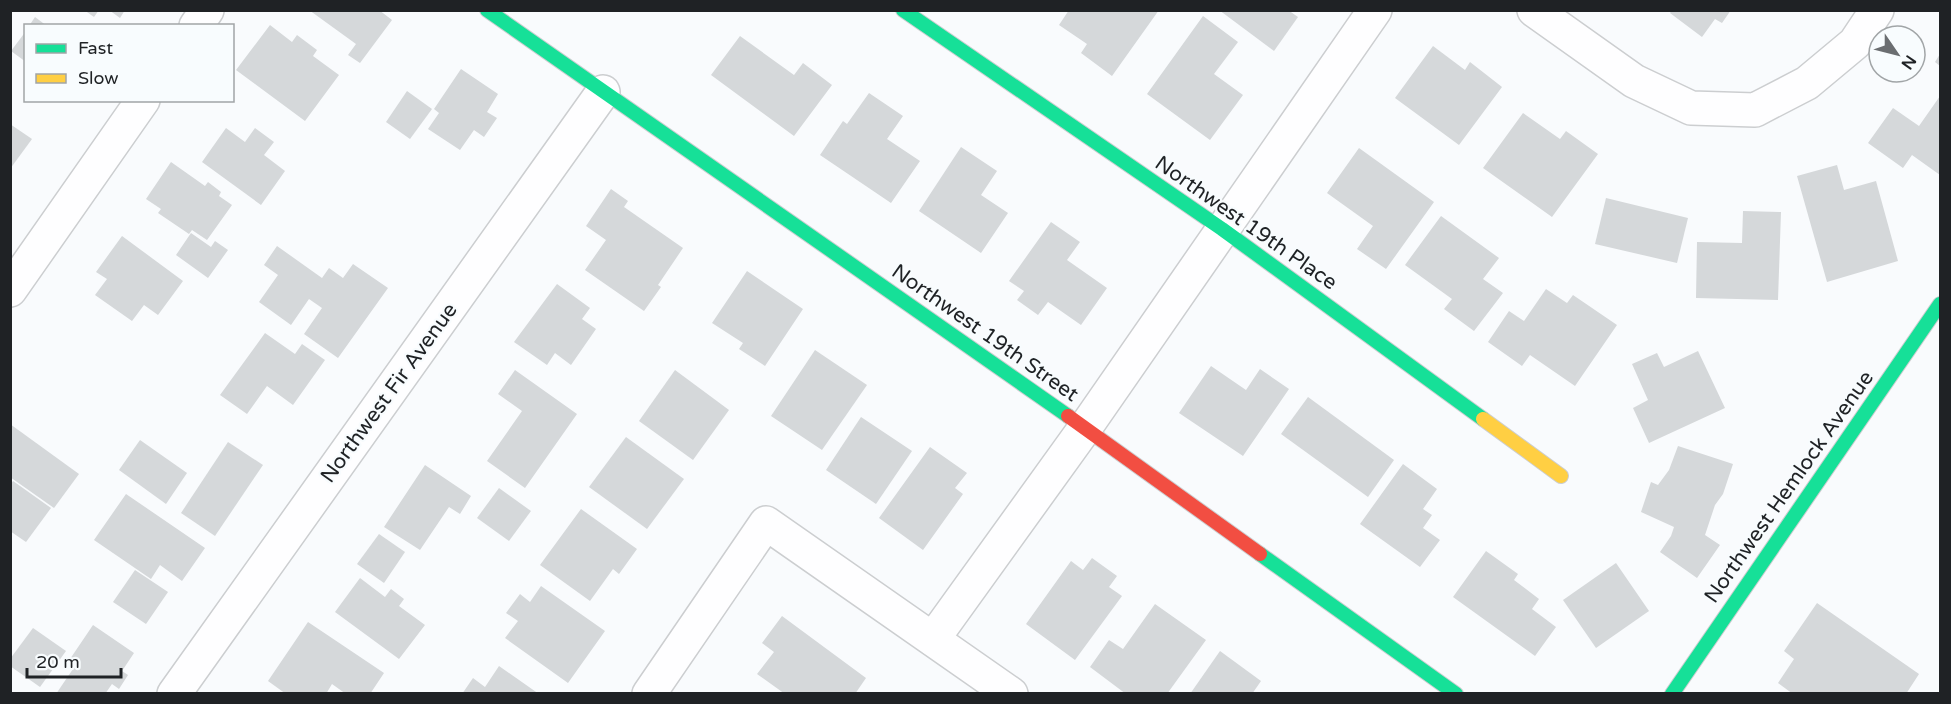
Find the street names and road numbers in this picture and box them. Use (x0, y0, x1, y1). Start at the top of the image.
street label: Northwest 19th Place (1150, 151, 1342, 295)
street label: Northwest 19th Street (887, 259, 1083, 407)
street label: Northwest Fir Avenue (315, 298, 463, 488)
street label: Northwest Hemlock Avenue (1699, 366, 1879, 608)

